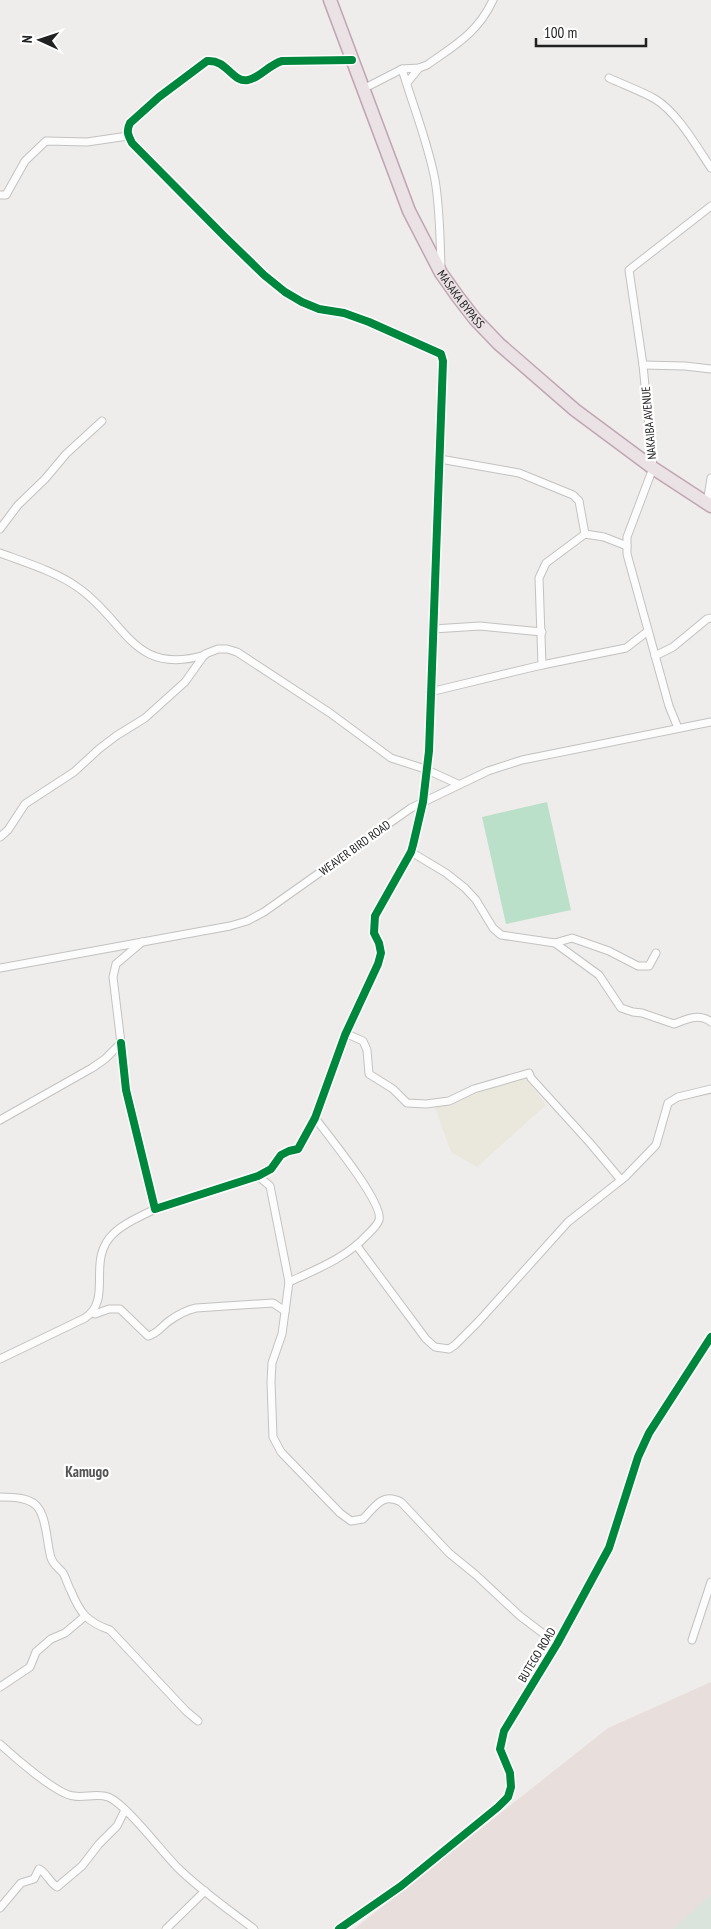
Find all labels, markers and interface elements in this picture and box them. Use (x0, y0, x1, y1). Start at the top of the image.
north arrow (15, 15, 65, 65)
scale bar (536, 15, 646, 47)
text: 100 m (544, 23, 577, 42)
text: N (18, 35, 36, 44)
street label: MASAKA BYPASS (434, 267, 488, 331)
street label: NAKAIBA AVENUE (638, 386, 659, 460)
street label: WEAVER BIRD ROAD (316, 817, 393, 878)
district label: Kamugo (65, 1462, 109, 1481)
street label: BUTEGO ROAD (514, 1625, 559, 1685)

